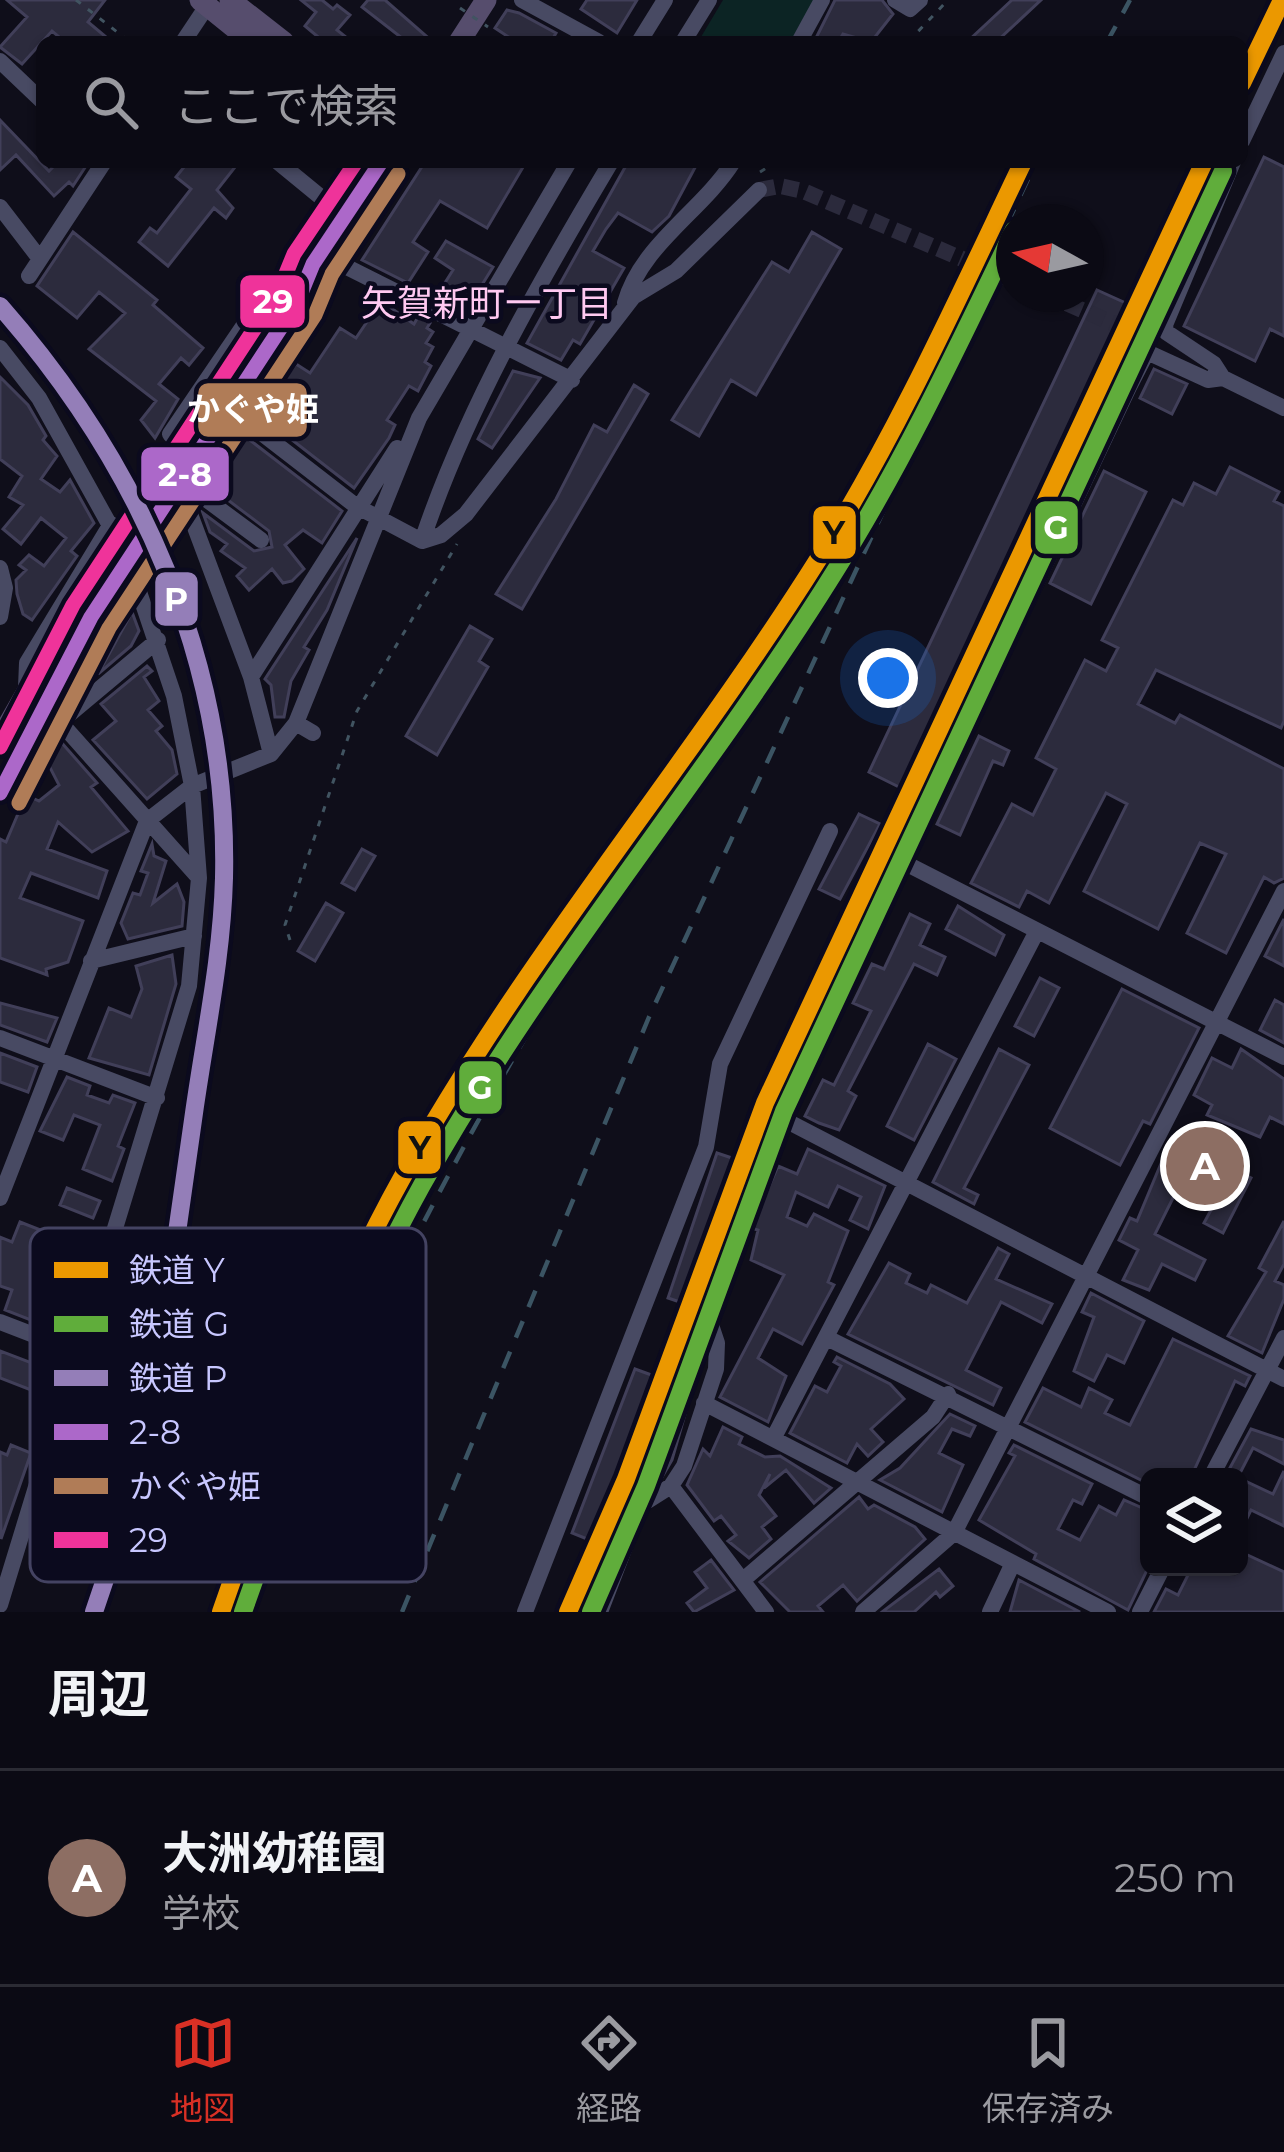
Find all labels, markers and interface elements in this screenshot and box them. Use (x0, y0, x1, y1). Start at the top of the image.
search box (36, 36, 1248, 168)
icon: search (78, 69, 144, 135)
text: ここで検索 (174, 78, 399, 133)
north arrow (996, 204, 1104, 312)
line badge: 29 (238, 273, 307, 330)
text: 29 (253, 281, 293, 321)
district label: 矢賀新町一丁目 (361, 281, 613, 325)
line badge: かぐや姫 (196, 381, 309, 439)
text: かぐや姫 (187, 389, 319, 429)
line badge: 2-8 (139, 445, 231, 503)
text: 2-8 (158, 454, 212, 494)
line badge: G (1033, 499, 1080, 556)
line badge: Y (811, 504, 858, 561)
text: G (1043, 507, 1069, 547)
text: Y (822, 512, 846, 552)
line badge: P (153, 570, 200, 628)
text: P (164, 579, 188, 619)
your location (858, 648, 918, 708)
line badge: G (457, 1059, 504, 1116)
text: G (467, 1067, 493, 1107)
line badge: Y (396, 1119, 443, 1176)
pin: A (1166, 1121, 1244, 1211)
text: Y (408, 1127, 432, 1167)
legend (30, 1228, 426, 1582)
text: 鉄道 Y (129, 1250, 225, 1290)
text: 鉄道 G (129, 1304, 229, 1344)
text: 鉄道 P (129, 1358, 227, 1398)
text: 2-8 (129, 1412, 181, 1452)
text: かぐや姫 (129, 1466, 261, 1506)
map controls (1140, 1468, 1248, 1576)
button: layers (1140, 1468, 1248, 1576)
text: 29 (129, 1520, 168, 1560)
text: 周辺 (48, 1663, 150, 1725)
text: 大洲幼稚園 (162, 1825, 387, 1880)
text: A (72, 1854, 102, 1902)
text: 250 m (1114, 1854, 1236, 1902)
text: 学校 (162, 1889, 240, 1937)
tab: 地図 (170, 2010, 236, 2130)
tab: 経路 (576, 2010, 642, 2130)
tab: 保存済み (982, 2010, 1114, 2130)

